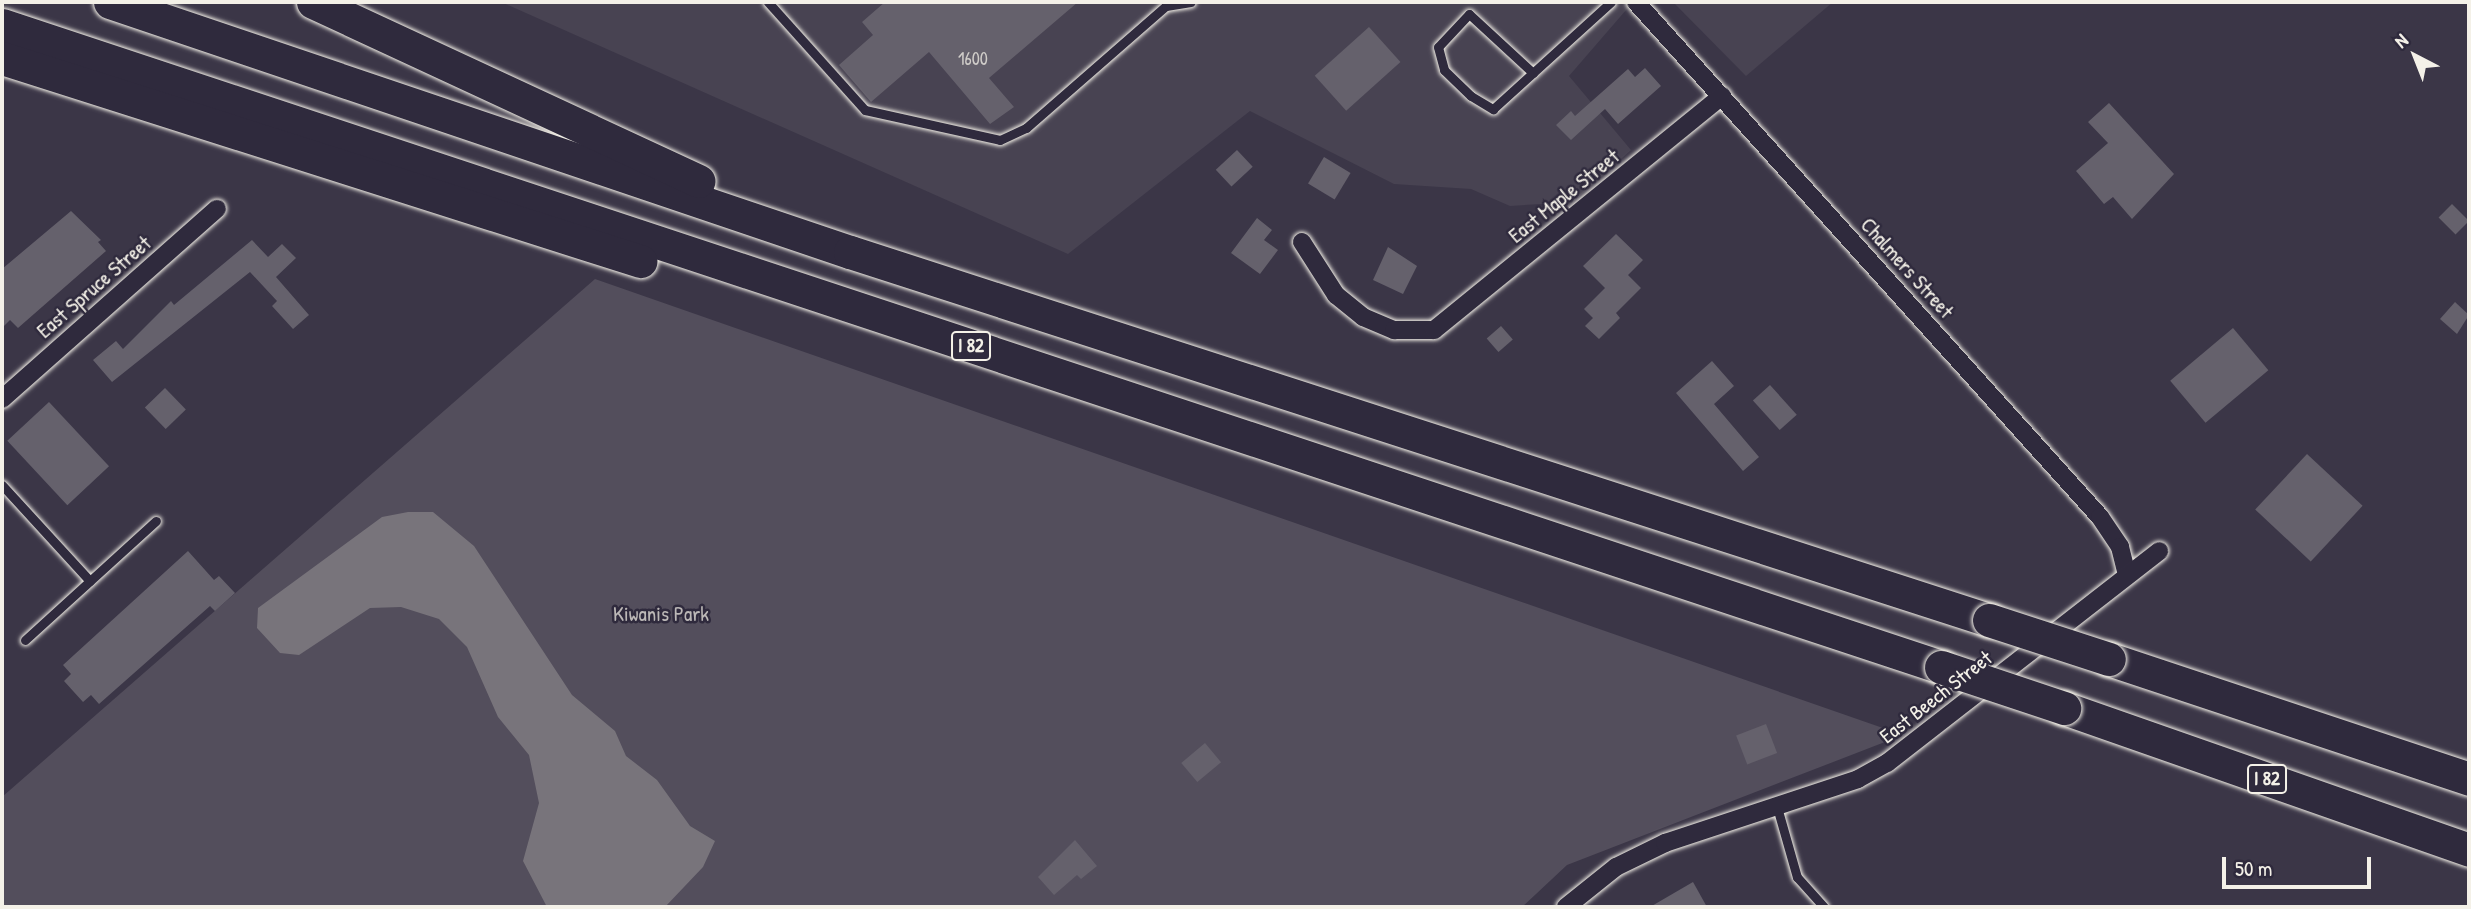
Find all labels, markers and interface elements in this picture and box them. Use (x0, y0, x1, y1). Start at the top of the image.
north arrow (2380, 21, 2450, 91)
text: N (2388, 27, 2413, 53)
house number: 1600 (958, 48, 988, 70)
street label: East Maple Street (1504, 144, 1624, 248)
street label: Chalmers Street (1855, 213, 1959, 323)
street label: East Spruce Street (32, 231, 156, 343)
road number: I 82 (950, 330, 992, 362)
park label: Kiwanis Park (613, 601, 709, 627)
street label: East Beech Street (1875, 645, 1997, 749)
road number: I 82 (2246, 764, 2288, 794)
scale bar (2226, 842, 2375, 886)
text: 50 m (2235, 854, 2272, 883)

